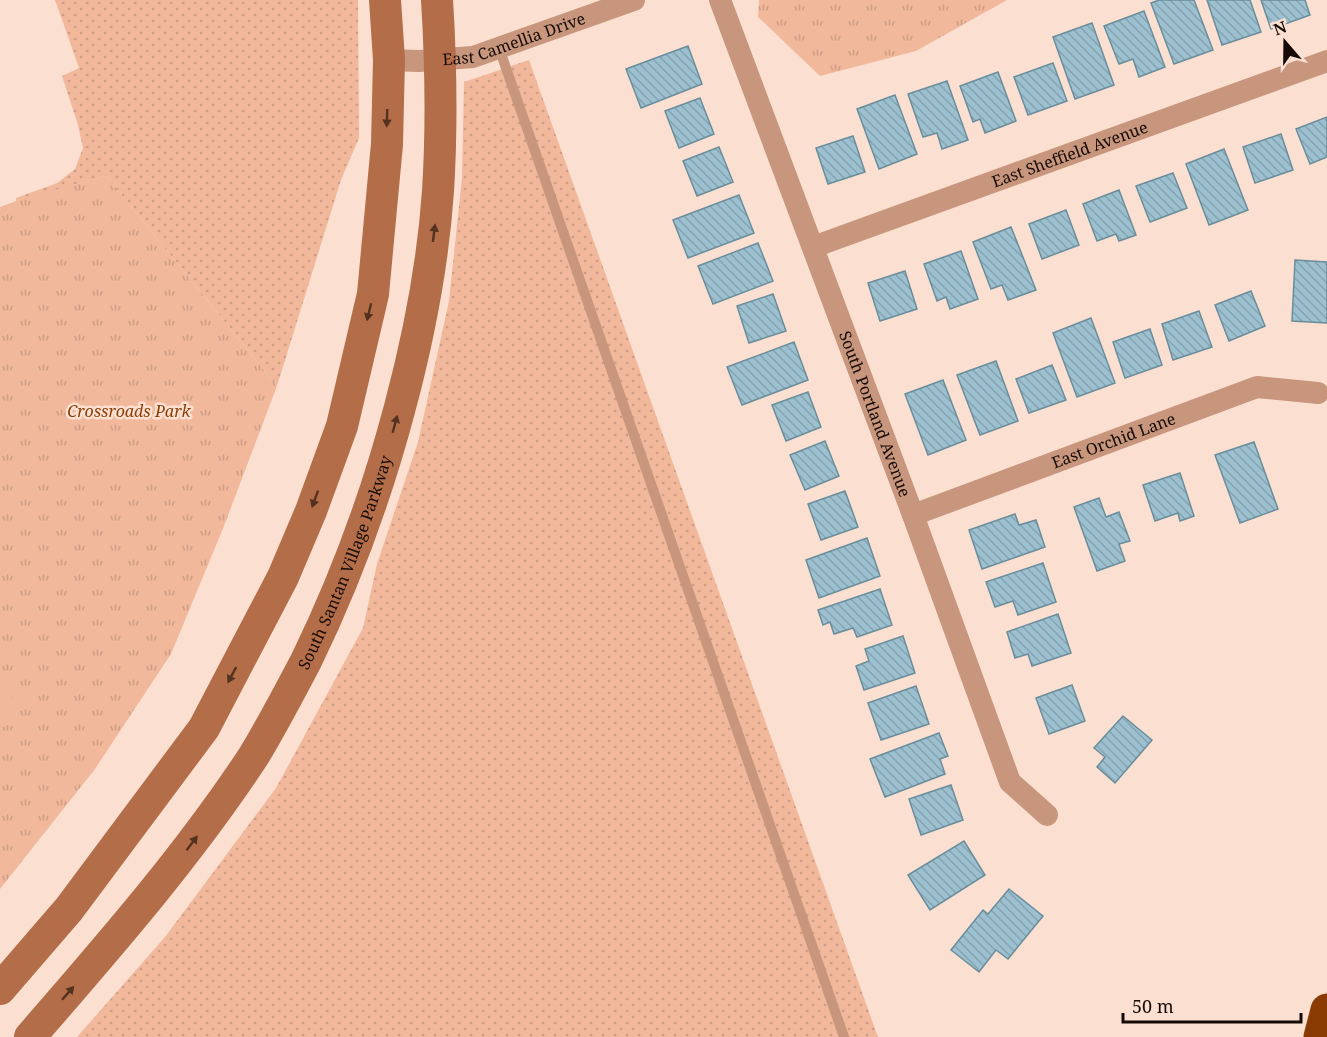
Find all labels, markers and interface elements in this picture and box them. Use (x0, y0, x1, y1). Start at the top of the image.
street label: East Camellia Drive (442, 7, 588, 70)
north arrow (1255, 12, 1315, 72)
text: N (1270, 15, 1290, 40)
one-way arrow (383, 109, 392, 128)
street label: East Sheffield Avenue (989, 116, 1151, 192)
one-way arrow (429, 224, 438, 243)
one-way arrow (363, 303, 373, 321)
street label: South Portland Avenue (834, 328, 916, 500)
park label: Crossroads Park (67, 400, 192, 422)
street label: East Orchid Lane (1049, 407, 1179, 473)
one-way arrow (391, 415, 401, 434)
street label: South Santan Village Parkway (292, 452, 397, 673)
one-way arrow (310, 490, 320, 508)
one-way arrow (227, 667, 237, 684)
one-way arrow (186, 835, 198, 850)
one-way arrow (61, 986, 74, 1001)
scale bar (1123, 986, 1302, 1024)
text: 50 m (1132, 994, 1174, 1018)

